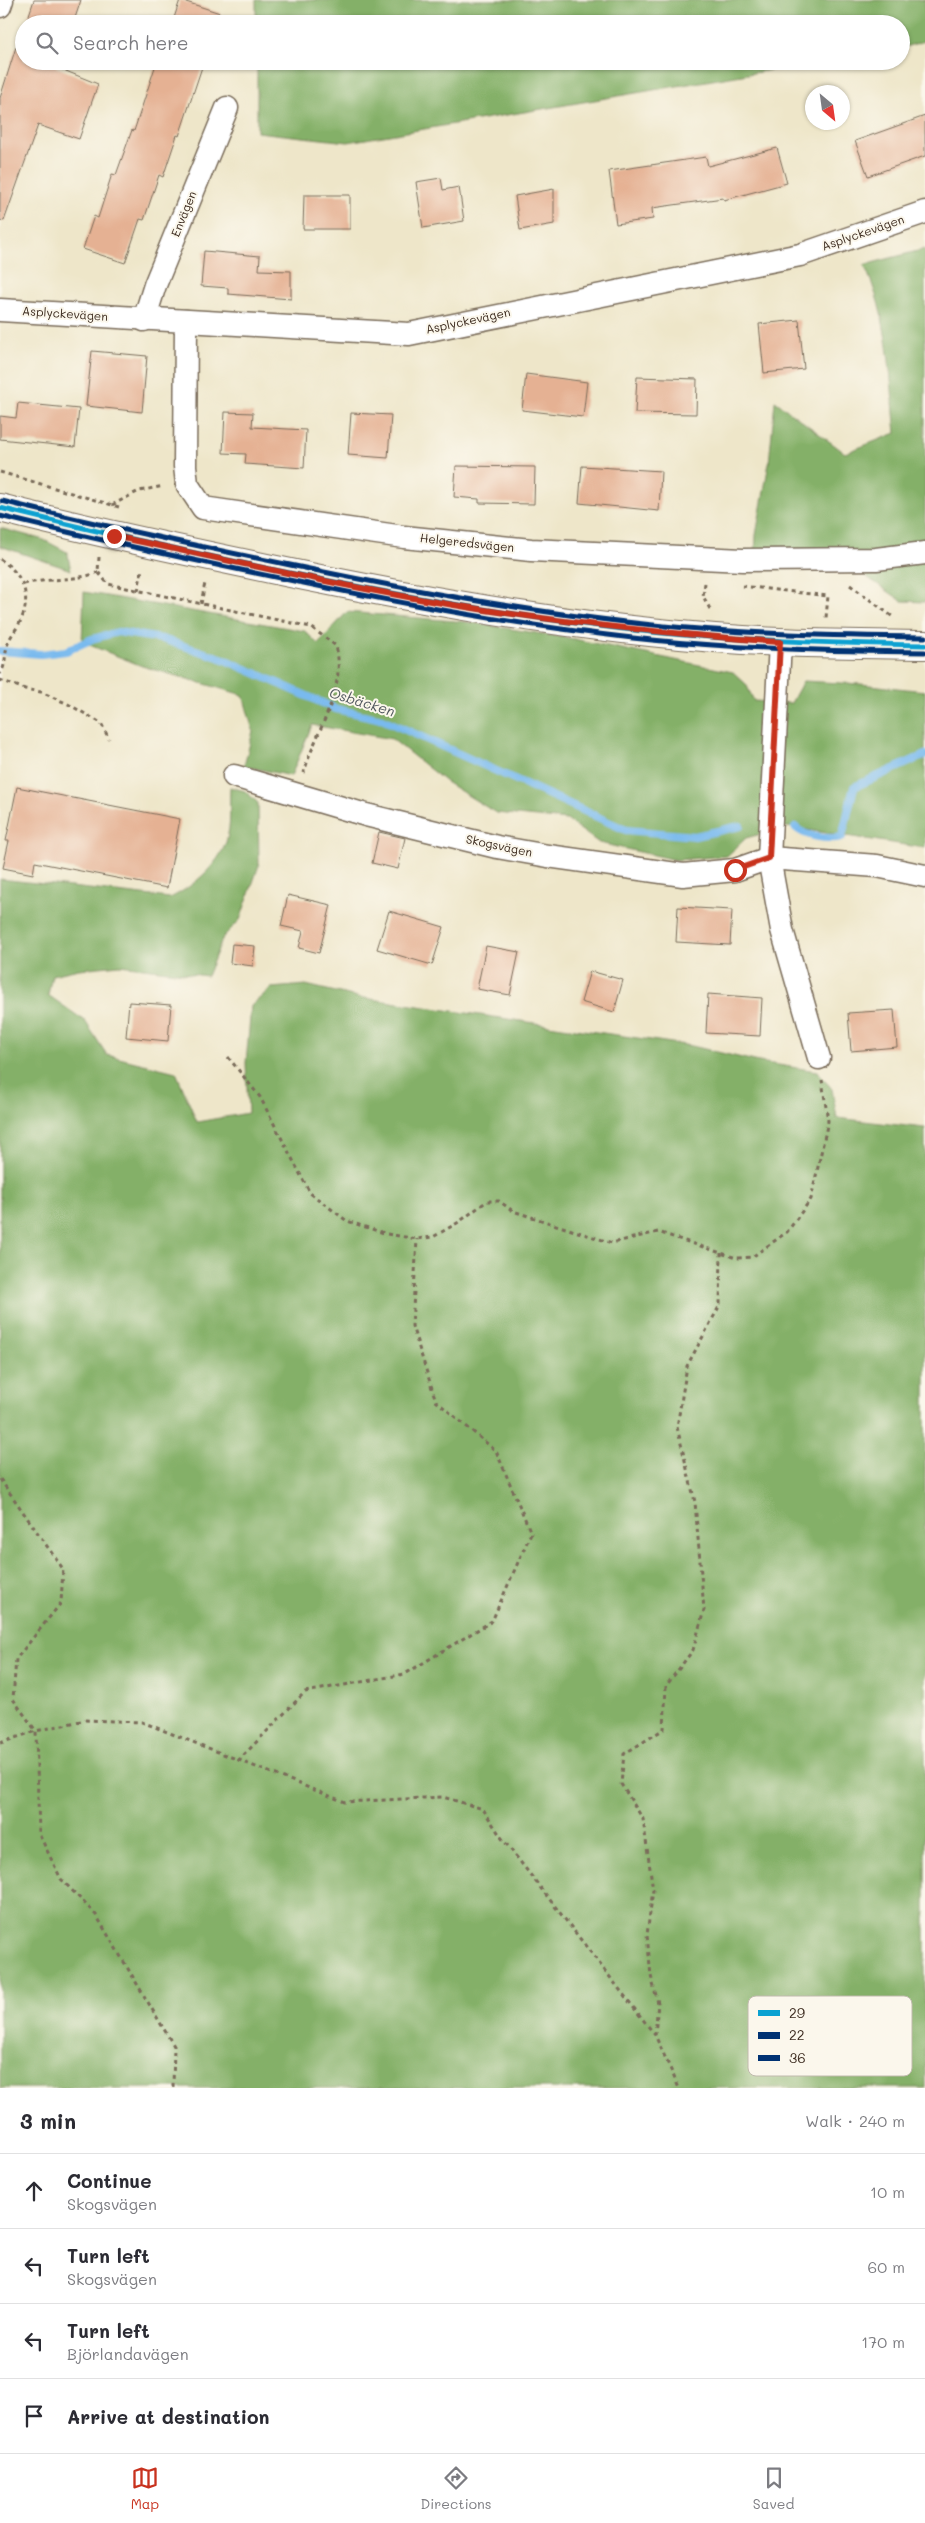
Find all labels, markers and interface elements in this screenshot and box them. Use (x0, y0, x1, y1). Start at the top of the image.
search box (15, 15, 910, 70)
icon: search (33, 29, 61, 57)
text: Search here (73, 30, 189, 55)
north arrow (805, 85, 850, 130)
street label: Envägen (167, 188, 199, 239)
street label: Asplyckevägen (819, 210, 906, 254)
street label: Asplyckevägen (22, 302, 109, 324)
street label: Asplyckevägen (424, 303, 512, 337)
route end (103, 525, 126, 548)
street label: Helgeredsvägen (419, 529, 515, 555)
water label: Osbäcken (327, 683, 397, 721)
street label: Skogsvägen (465, 830, 534, 860)
route start (724, 859, 747, 882)
legend (748, 1996, 912, 2076)
text: 29 (789, 2003, 805, 2022)
text: 22 (789, 2025, 805, 2044)
text: 36 (789, 2048, 806, 2067)
text: 3 min (20, 2107, 76, 2134)
text: Walk · 240 m (805, 2110, 905, 2131)
text: Continue (67, 2168, 152, 2193)
icon: ahead (20, 2177, 48, 2205)
text: 10 m (870, 2181, 905, 2202)
text: Skogsvägen (67, 2193, 157, 2214)
text: Turn left (67, 2243, 150, 2268)
icon: left (20, 2252, 48, 2280)
text: 60 m (868, 2256, 905, 2277)
text: Skogsvägen (67, 2268, 157, 2289)
text: Turn left (67, 2318, 150, 2343)
icon: left (20, 2327, 48, 2355)
text: 170 m (861, 2331, 905, 2352)
text: Björlandavägen (67, 2343, 189, 2364)
icon: arrive (20, 2402, 48, 2430)
text: Arrive at destination (67, 2404, 270, 2429)
tab: Map (131, 2464, 159, 2513)
tab: Directions (420, 2464, 492, 2513)
tab: Saved (753, 2464, 794, 2513)

